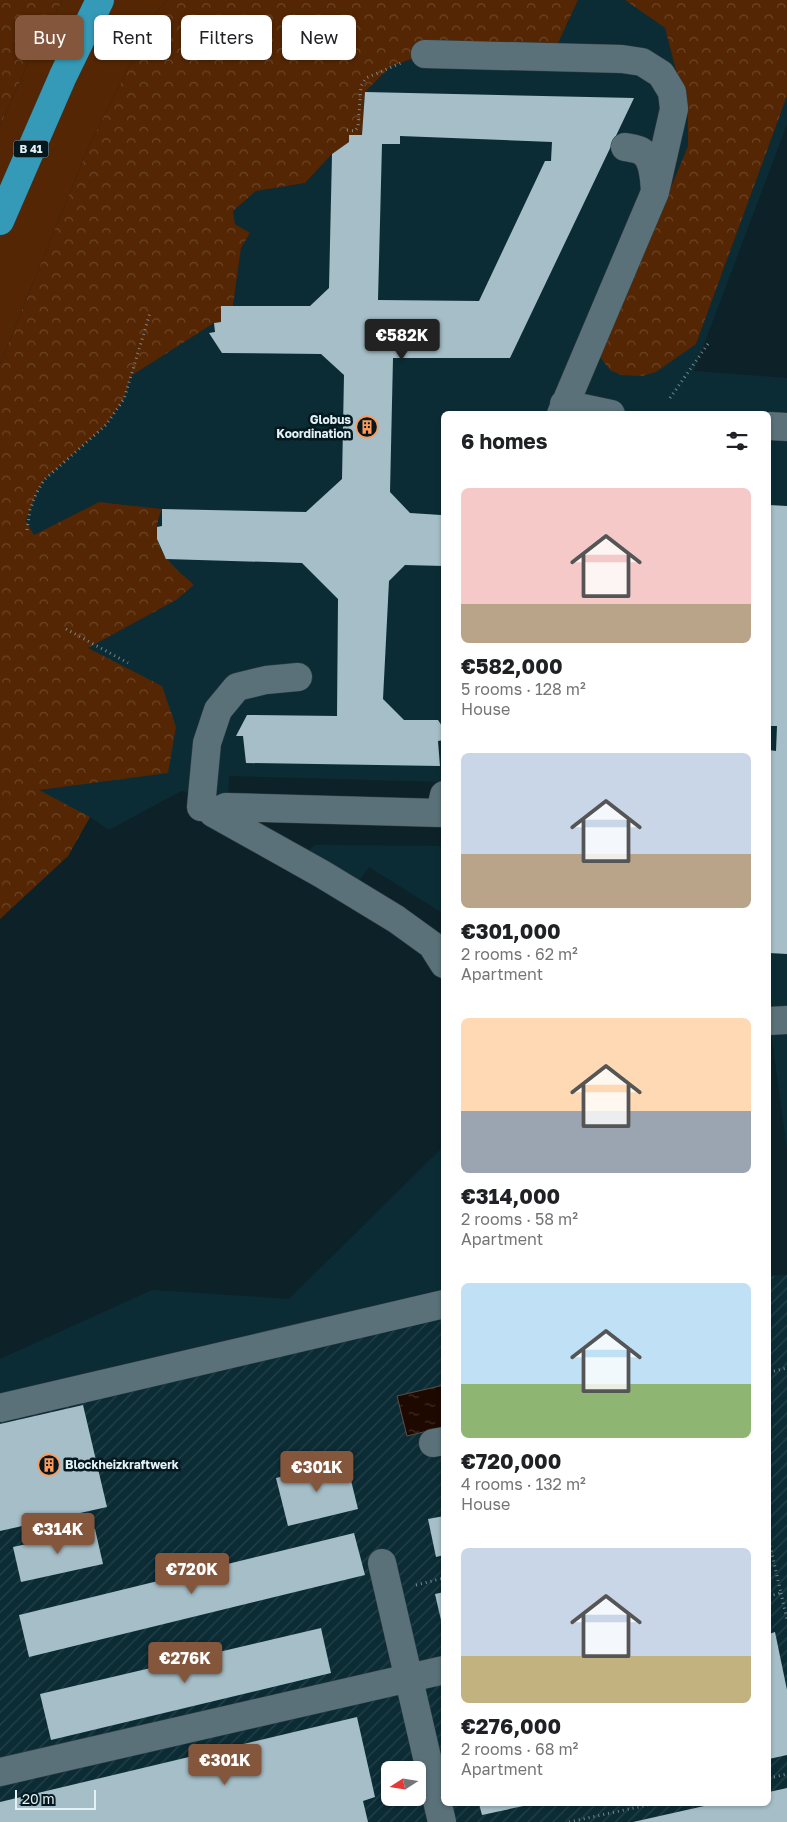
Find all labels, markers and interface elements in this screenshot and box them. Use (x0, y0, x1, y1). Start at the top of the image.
chip: Buy (15, 15, 84, 60)
chip: Rent (94, 15, 171, 60)
chip: Filters (181, 15, 272, 60)
chip: New (282, 15, 356, 60)
road number: B 41 (14, 140, 48, 158)
pin: €582K (367, 318, 437, 361)
text: €582K (376, 325, 428, 345)
place label: Globus Koordination (276, 412, 351, 441)
building icon: Globus Koordination (355, 415, 379, 439)
icon: filters (723, 427, 751, 455)
text: 6 homes (461, 428, 547, 454)
icon: home (561, 521, 651, 611)
text: €582,000 (461, 653, 563, 679)
text: 5 rooms · 128 m² (461, 679, 586, 699)
text: House (461, 699, 510, 719)
icon: home (561, 786, 651, 876)
text: €301,000 (461, 918, 561, 944)
text: 2 rooms · 62 m² (461, 944, 578, 964)
text: Apartment (461, 964, 543, 984)
icon: home (561, 1051, 651, 1141)
text: €314,000 (461, 1183, 560, 1209)
text: 2 rooms · 58 m² (461, 1209, 578, 1229)
text: Apartment (461, 1229, 543, 1249)
icon: home (561, 1316, 651, 1406)
text: €720,000 (461, 1448, 561, 1474)
pin: €301K (282, 1450, 352, 1493)
building icon: Blockheizkraftwerk (37, 1453, 61, 1477)
place label: Blockheizkraftwerk (65, 1457, 179, 1472)
text: €301K (291, 1457, 343, 1477)
text: 4 rooms · 132 m² (461, 1474, 586, 1494)
text: House (461, 1494, 510, 1514)
pin: €314K (23, 1512, 93, 1555)
text: €314K (33, 1519, 83, 1539)
pin: €720K (157, 1552, 227, 1595)
text: €720K (166, 1559, 218, 1579)
icon: home (561, 1581, 651, 1671)
pin: €276K (150, 1642, 220, 1684)
text: €276K (159, 1648, 211, 1668)
text: €276,000 (461, 1713, 561, 1739)
text: 2 rooms · 68 m² (461, 1739, 578, 1759)
pin: €301K (190, 1744, 260, 1786)
text: €301K (199, 1750, 251, 1770)
text: Apartment (461, 1759, 543, 1779)
north arrow (381, 1761, 426, 1806)
map controls (381, 1761, 426, 1806)
scale bar (15, 1787, 96, 1810)
text: 20 m (22, 1790, 55, 1807)

